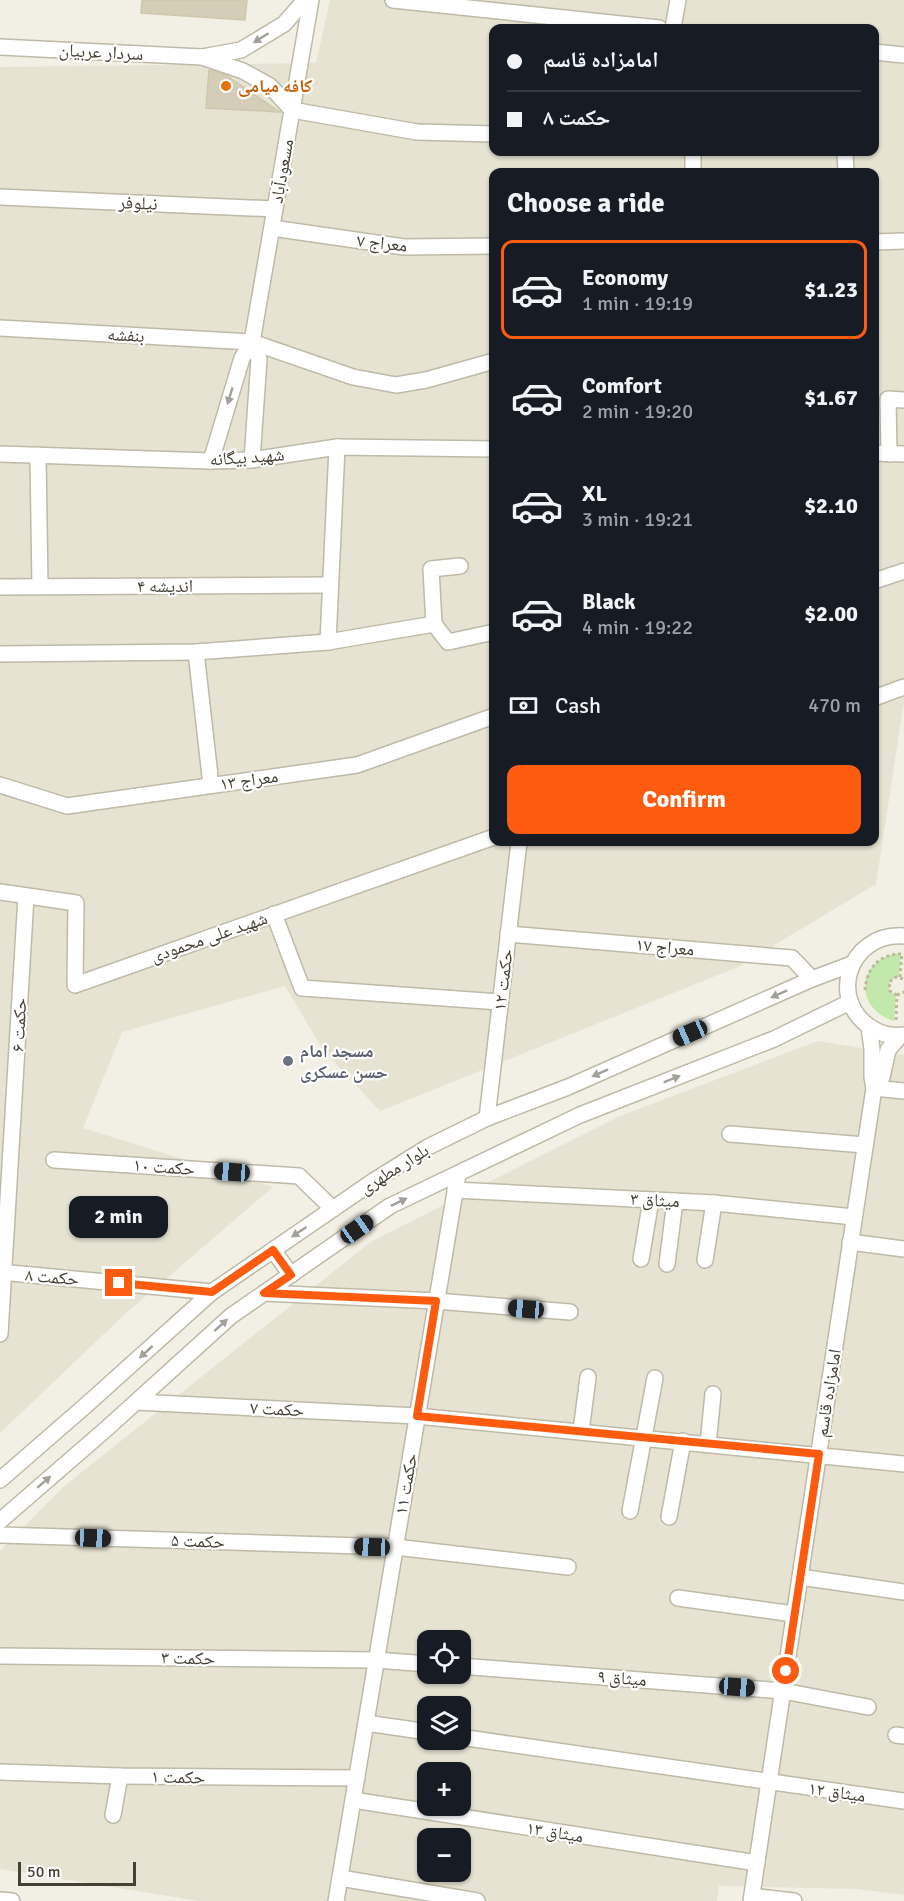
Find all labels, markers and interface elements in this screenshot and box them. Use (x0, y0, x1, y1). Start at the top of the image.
one-way arrow (253, 32, 270, 43)
street label: سردار عربیان (58, 39, 144, 65)
text: امامزاده قاسم (543, 46, 658, 73)
place label: کافه میامی (238, 75, 312, 97)
marker: کافه میامی (219, 79, 233, 93)
text: حکمت ۸ (543, 104, 610, 131)
street label: مسعودآباد (266, 137, 298, 205)
text: Choose a ride (507, 187, 665, 220)
street label: نیلوفر (117, 191, 158, 215)
street label: معراج ۷ (356, 229, 408, 258)
icon: car (510, 263, 564, 317)
text: Economy (582, 264, 668, 291)
text: $1.23 (804, 276, 858, 303)
text: 1 min · 19:19 (582, 291, 693, 316)
street label: بنفشه (107, 323, 145, 347)
icon: car (510, 371, 564, 425)
text: Comfort (582, 372, 662, 399)
text: $1.67 (804, 384, 858, 411)
one-way arrow (225, 387, 234, 405)
text: 2 min · 19:20 (582, 399, 693, 424)
street label: شهید بیگانه (209, 443, 285, 471)
icon: car (510, 479, 564, 533)
text: XL (582, 480, 607, 507)
text: $2.10 (804, 492, 858, 519)
text: 3 min · 19:21 (582, 507, 693, 532)
street label: اندیشه ۴ (137, 575, 193, 597)
icon: car (510, 587, 564, 641)
text: Black (582, 588, 636, 615)
text: $2.00 (804, 600, 858, 627)
text: 4 min · 19:22 (582, 615, 693, 640)
icon: cash (507, 689, 540, 722)
text: Cash (555, 692, 601, 719)
text: 470 m (808, 693, 861, 718)
street label: معراج ۱۳ (218, 765, 280, 796)
button: Confirm (507, 765, 861, 834)
street label: شهید علی محمودی (148, 907, 270, 967)
street label: معراج ۱۷ (635, 933, 695, 962)
street label: حکمت ۱۲ (488, 948, 518, 1012)
one-way arrow (769, 989, 787, 999)
street label: حکمت ۶ (7, 998, 31, 1052)
car (670, 1017, 710, 1049)
place label: مسجد امام حسن عسکری (300, 1040, 388, 1083)
marker: مسجد امام حسن عسکری (281, 1054, 295, 1068)
one-way arrow (591, 1068, 609, 1078)
one-way arrow (663, 1074, 681, 1083)
street label: بلوار مطهری (355, 1139, 433, 1199)
street label: حکمت ۱۰ (132, 1154, 196, 1180)
car (213, 1162, 251, 1182)
street label: میثاق ۳ (630, 1188, 680, 1212)
callout: 2 min (70, 1196, 168, 1238)
one-way arrow (390, 1198, 407, 1207)
text: 2 min (94, 1204, 143, 1229)
car (337, 1211, 377, 1247)
one-way arrow (292, 1226, 308, 1238)
street label: حکمت ۸ (24, 1264, 80, 1290)
route end (105, 1269, 132, 1296)
car (507, 1298, 545, 1320)
one-way arrow (213, 1319, 228, 1332)
one-way arrow (139, 1345, 154, 1358)
street label: امامزاده قاسم (810, 1347, 847, 1439)
street label: حکمت ۷ (250, 1397, 304, 1421)
street label: حکمت ۱۱ (390, 1452, 422, 1516)
one-way arrow (36, 1476, 52, 1489)
car (75, 1528, 111, 1548)
street label: حکمت ۵ (171, 1529, 225, 1553)
car (354, 1537, 390, 1557)
map controls (417, 1630, 471, 1882)
button: locate (417, 1630, 471, 1684)
street label: حکمت ۳ (161, 1647, 215, 1669)
route start (772, 1657, 799, 1684)
street label: میثاق ۹ (597, 1665, 647, 1691)
car (718, 1677, 756, 1697)
button: layers (417, 1696, 471, 1750)
button: + (417, 1762, 471, 1816)
street label: حکمت ۱ (151, 1766, 205, 1788)
street label: میثاق ۱۲ (807, 1777, 867, 1807)
street label: میثاق ۱۳ (525, 1817, 585, 1847)
button: − (417, 1828, 471, 1882)
scale bar (18, 1859, 136, 1886)
text: 50 m (27, 1862, 61, 1882)

